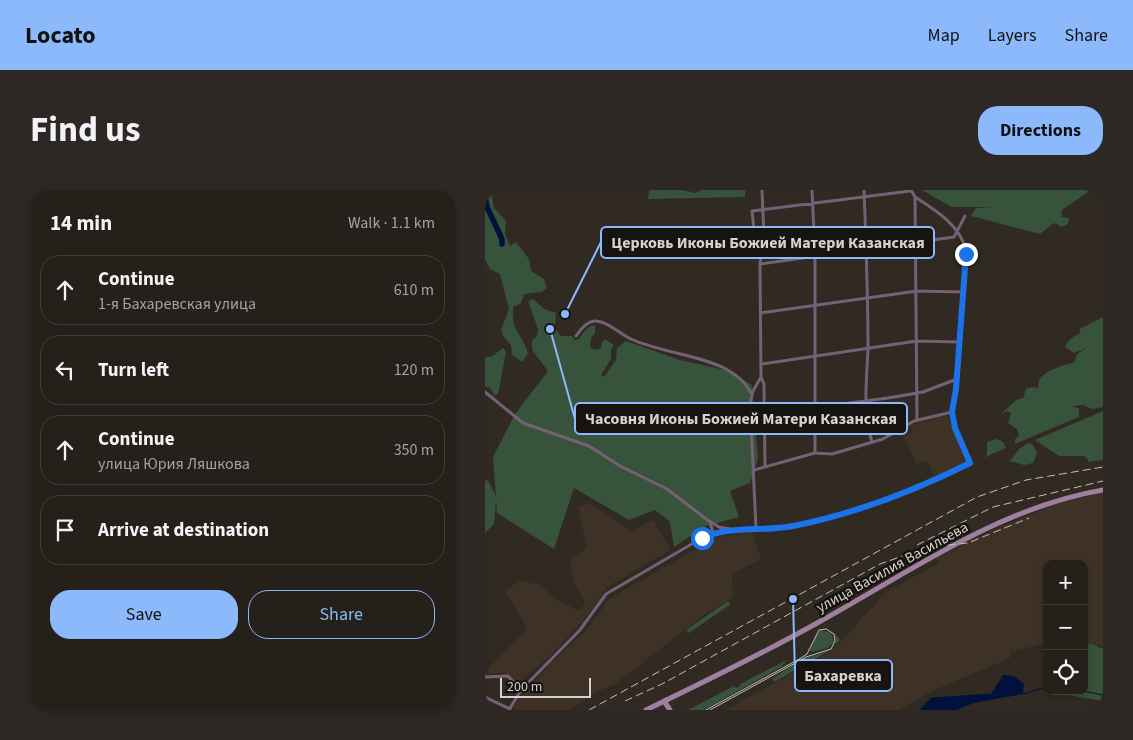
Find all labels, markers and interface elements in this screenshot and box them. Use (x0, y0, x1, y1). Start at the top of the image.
text: Locato (25, 18, 96, 53)
text: Map (928, 23, 960, 48)
text: Layers (988, 23, 1037, 48)
text: Share (1065, 23, 1108, 48)
text: Find us (30, 105, 140, 155)
button: Directions (978, 106, 1103, 155)
text: 14 min (50, 208, 112, 238)
text: Walk · 1.1 km (348, 212, 435, 234)
callout: Церковь Иконы Божией Матери Казанская (601, 227, 934, 258)
text: Церковь Иконы Божией Матери Казанская (611, 232, 925, 254)
route end (955, 243, 978, 266)
text: Continue (98, 266, 175, 293)
icon: ahead (51, 276, 79, 304)
text: 610 m (394, 279, 434, 301)
text: 1-я Бахаревская улица (98, 293, 256, 315)
icon: left (51, 356, 79, 384)
text: Turn left (98, 357, 169, 384)
text: 120 m (394, 359, 434, 381)
callout: Часовня Иконы Божией Матери Казанская (575, 403, 907, 434)
text: Часовня Иконы Божией Матери Казанская (585, 408, 897, 430)
text: Continue (98, 426, 175, 453)
icon: ahead (51, 436, 79, 464)
text: 350 m (394, 439, 434, 461)
text: улица Юрия Ляшкова (98, 453, 250, 475)
icon: arrive (51, 516, 79, 544)
text: Arrive at destination (98, 517, 269, 544)
street label: улица Василия Васильева (812, 517, 972, 618)
route start (691, 527, 714, 550)
map controls (1043, 560, 1088, 695)
button: + (1043, 560, 1088, 605)
button: Save (50, 590, 238, 639)
button: Share (248, 590, 435, 639)
button: − (1043, 605, 1088, 650)
button: locate (1043, 650, 1088, 695)
callout: Бахаревка (795, 660, 892, 691)
text: Бахаревка (804, 665, 882, 687)
scale bar (500, 675, 591, 698)
text: 200 m (507, 677, 542, 697)

